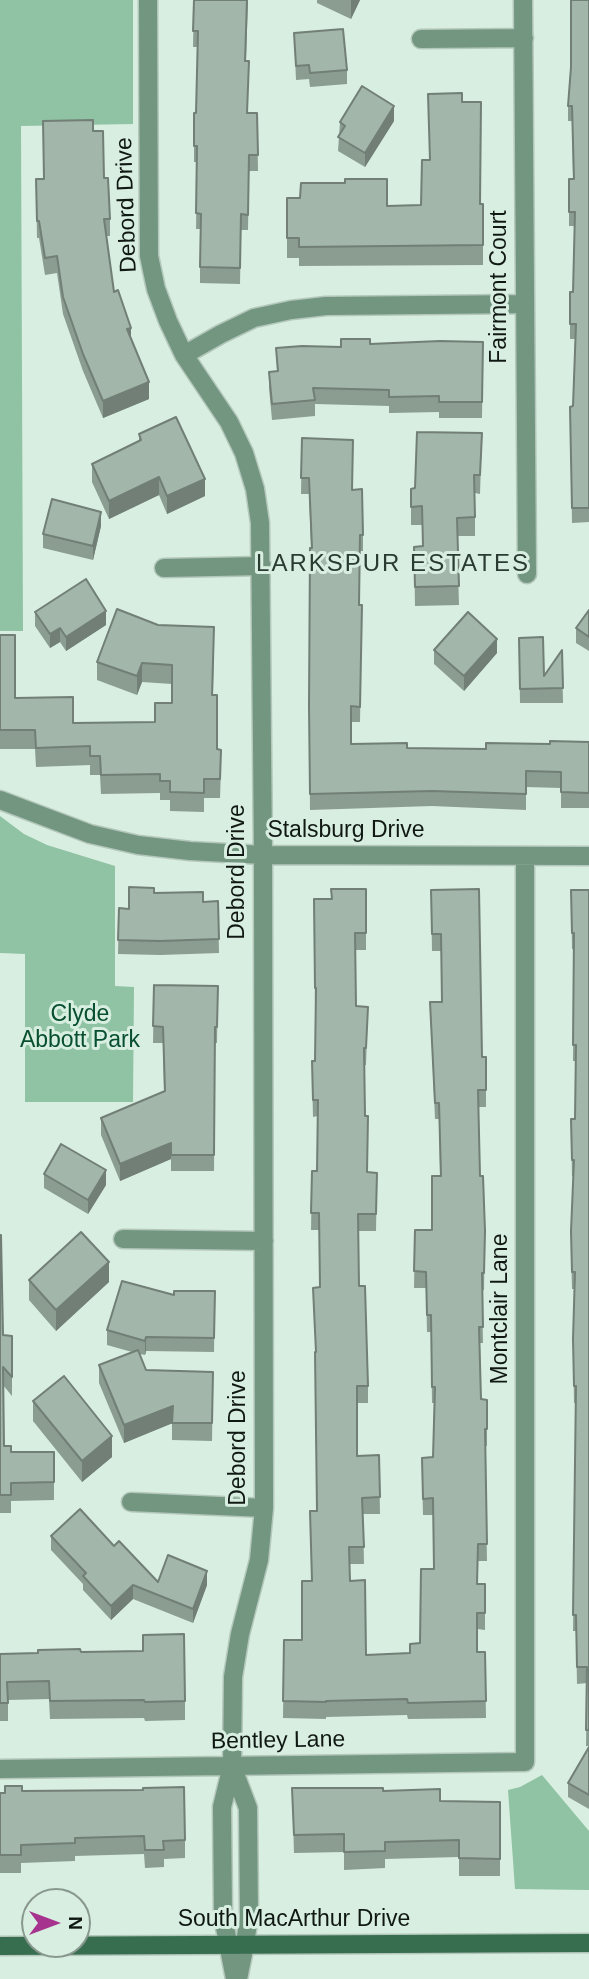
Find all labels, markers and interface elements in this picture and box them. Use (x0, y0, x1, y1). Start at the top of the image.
street label: Debord Drive (111, 137, 143, 273)
street label: Fairmont Court (486, 210, 514, 364)
district label: LARKSPUR ESTATES (258, 550, 528, 578)
street label: Debord Drive (224, 804, 252, 940)
street label: Stalsburg Drive (267, 817, 425, 845)
park label: Clyde Abbott Park (20, 1001, 140, 1055)
street label: Montclair Lane (487, 1234, 515, 1384)
street label: Debord Drive (225, 1370, 253, 1506)
street label: Bentley Lane (211, 1726, 345, 1756)
north arrow (21, 1888, 91, 1958)
street label: South MacArthur Drive (178, 1906, 410, 1934)
text: N (65, 1916, 86, 1930)

